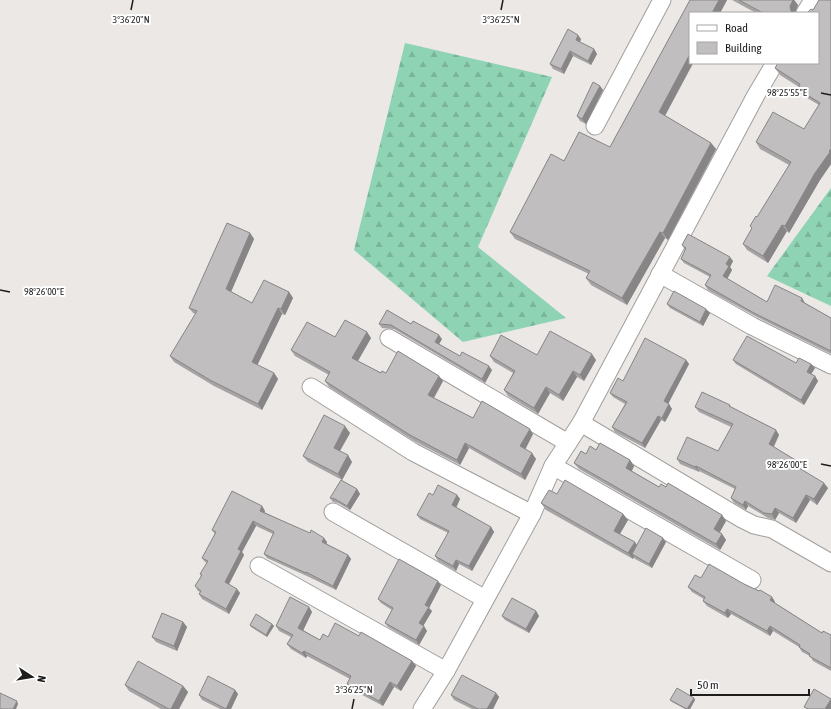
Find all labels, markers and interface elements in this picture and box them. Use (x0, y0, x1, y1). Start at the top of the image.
legend (689, 12, 819, 64)
text: 3°36'20"N (112, 14, 150, 25)
text: 3°36'25"N (482, 14, 520, 25)
text: Road (725, 21, 748, 35)
text: Building (725, 41, 763, 55)
text: 98°25'55"E (767, 87, 808, 98)
text: 98°26'00"E (24, 286, 65, 297)
text: 98°26'00"E (767, 459, 808, 470)
north arrow (12, 657, 52, 697)
scale bar (691, 671, 809, 697)
text: N (35, 675, 48, 684)
text: 50 m (697, 678, 719, 692)
text: 3°36'25"N (335, 684, 373, 695)

